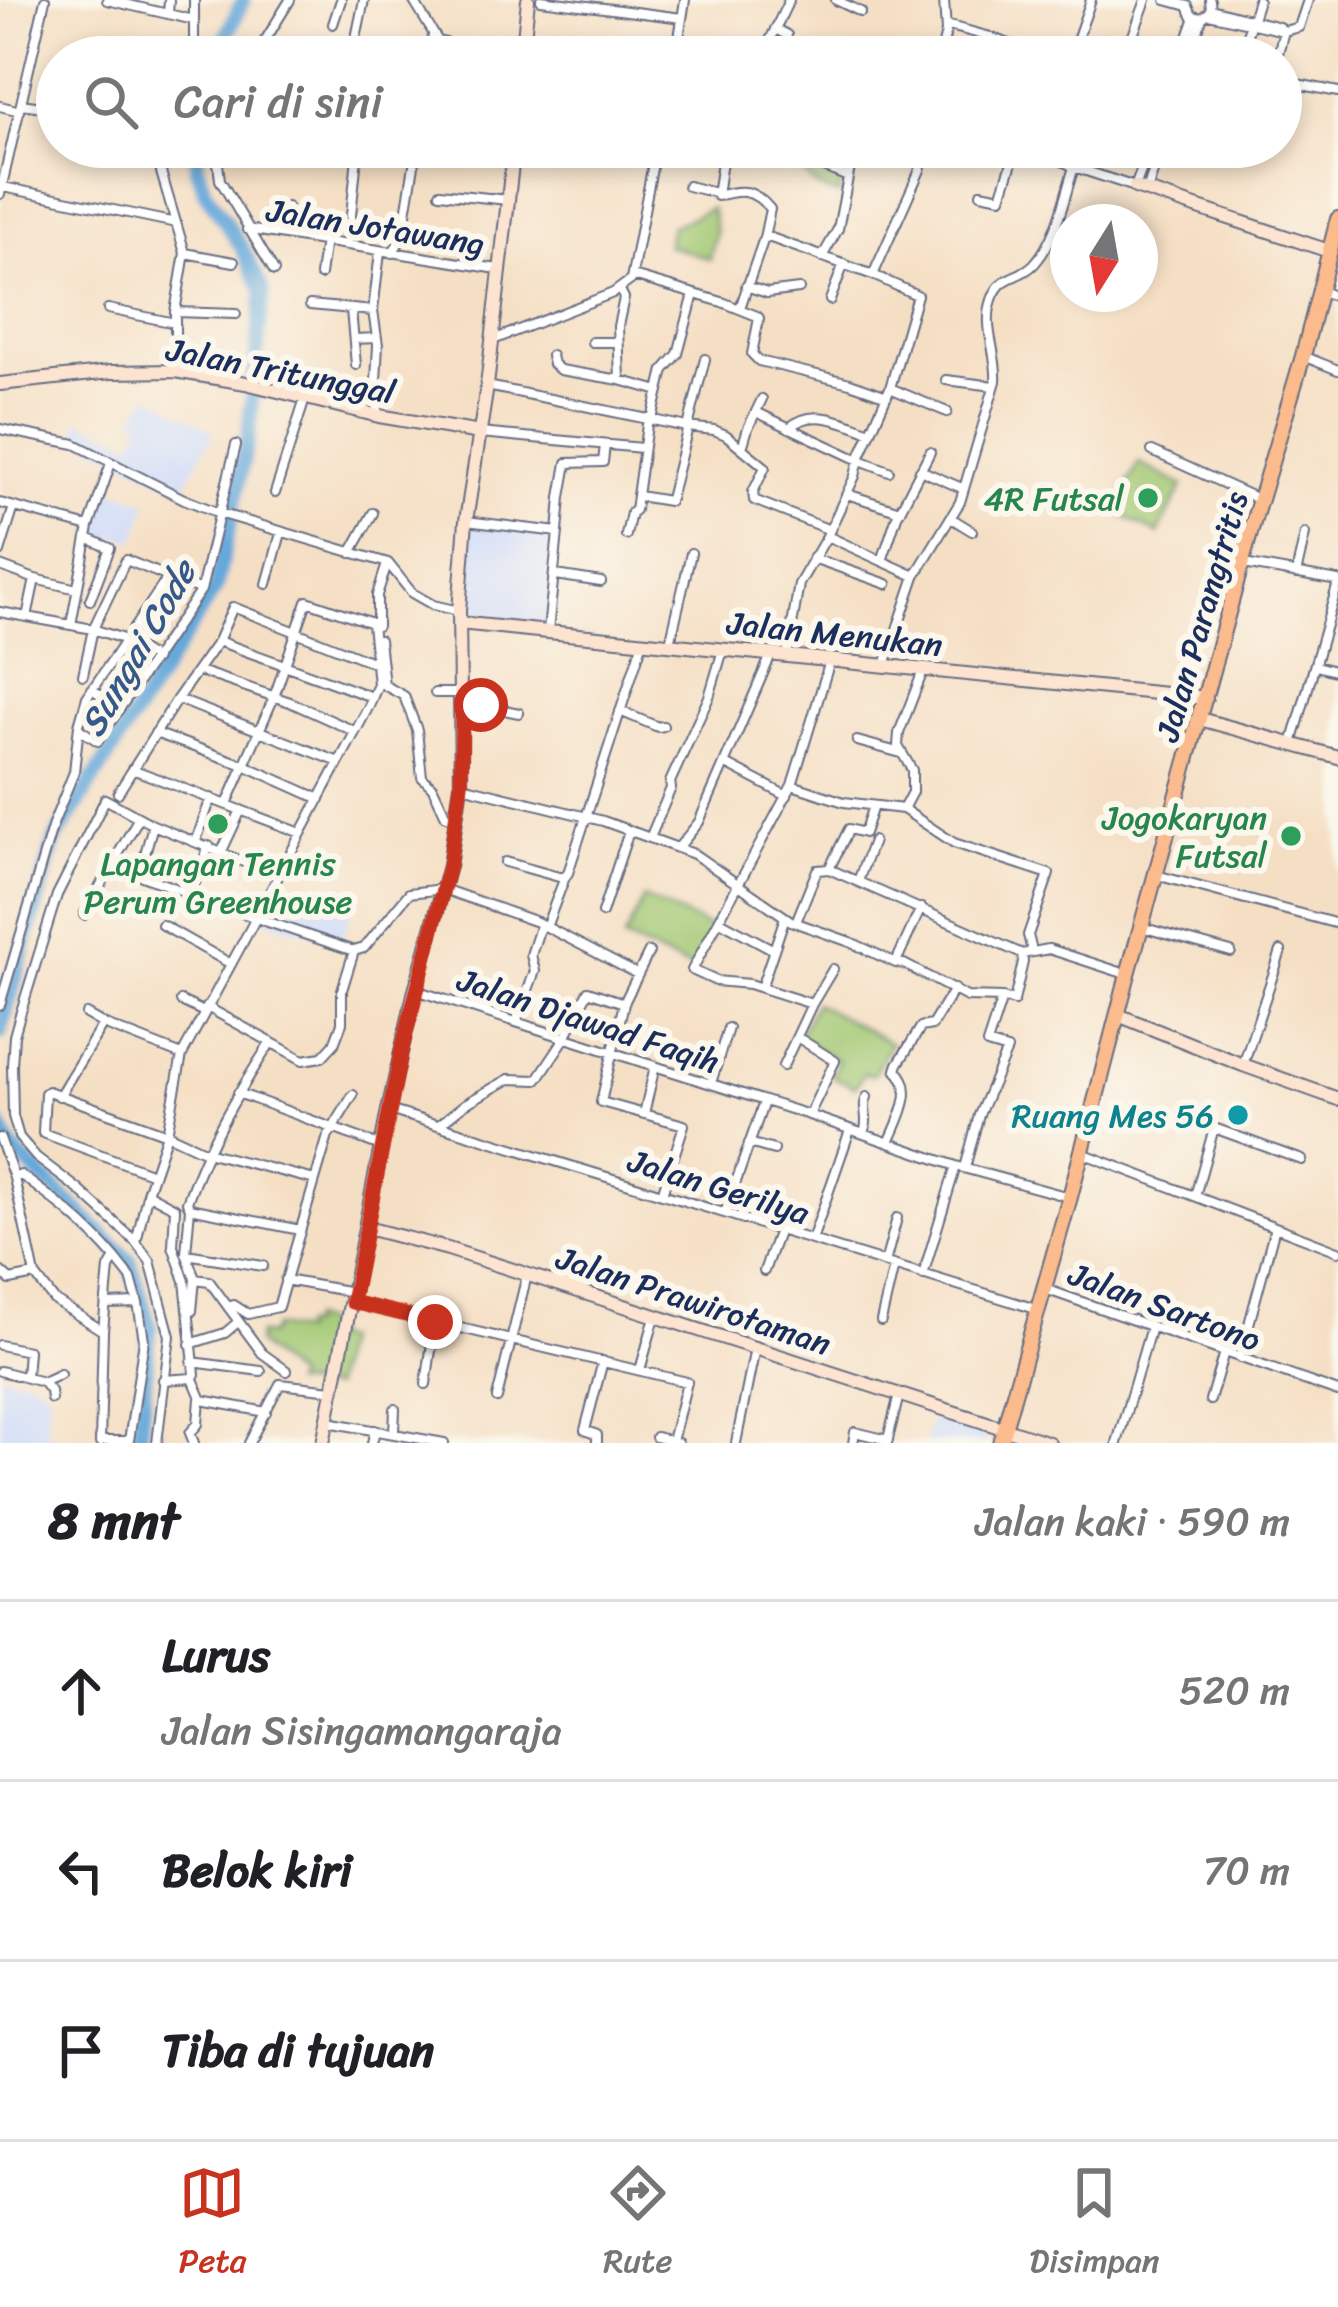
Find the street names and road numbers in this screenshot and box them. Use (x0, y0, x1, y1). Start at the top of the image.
street label: Jalan Jotawang (262, 181, 489, 273)
street label: Jalan Tritunggal (161, 320, 401, 422)
street label: Jalan Parangtritis (1138, 484, 1266, 749)
street label: Jalan Menukan (723, 594, 946, 674)
street label: Jalan Djawad Faqih (449, 951, 727, 1091)
street label: Jalan Gerilya (620, 1132, 817, 1242)
street label: Jalan Prawirotaman (548, 1229, 839, 1373)
street label: Jalan Sartono (1059, 1245, 1269, 1369)

